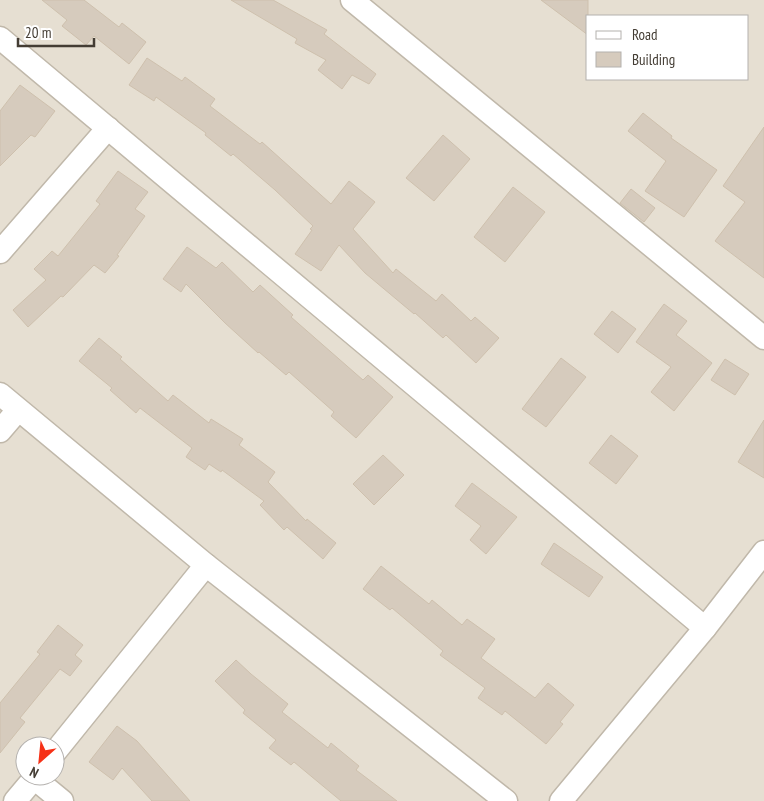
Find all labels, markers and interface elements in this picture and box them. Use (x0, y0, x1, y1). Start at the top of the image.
scale bar (18, 15, 94, 47)
legend (586, 15, 749, 80)
text: 20 m (25, 23, 51, 42)
text: Road (632, 25, 658, 44)
text: Building (632, 50, 675, 69)
north arrow (15, 736, 65, 786)
text: N (27, 763, 42, 782)

